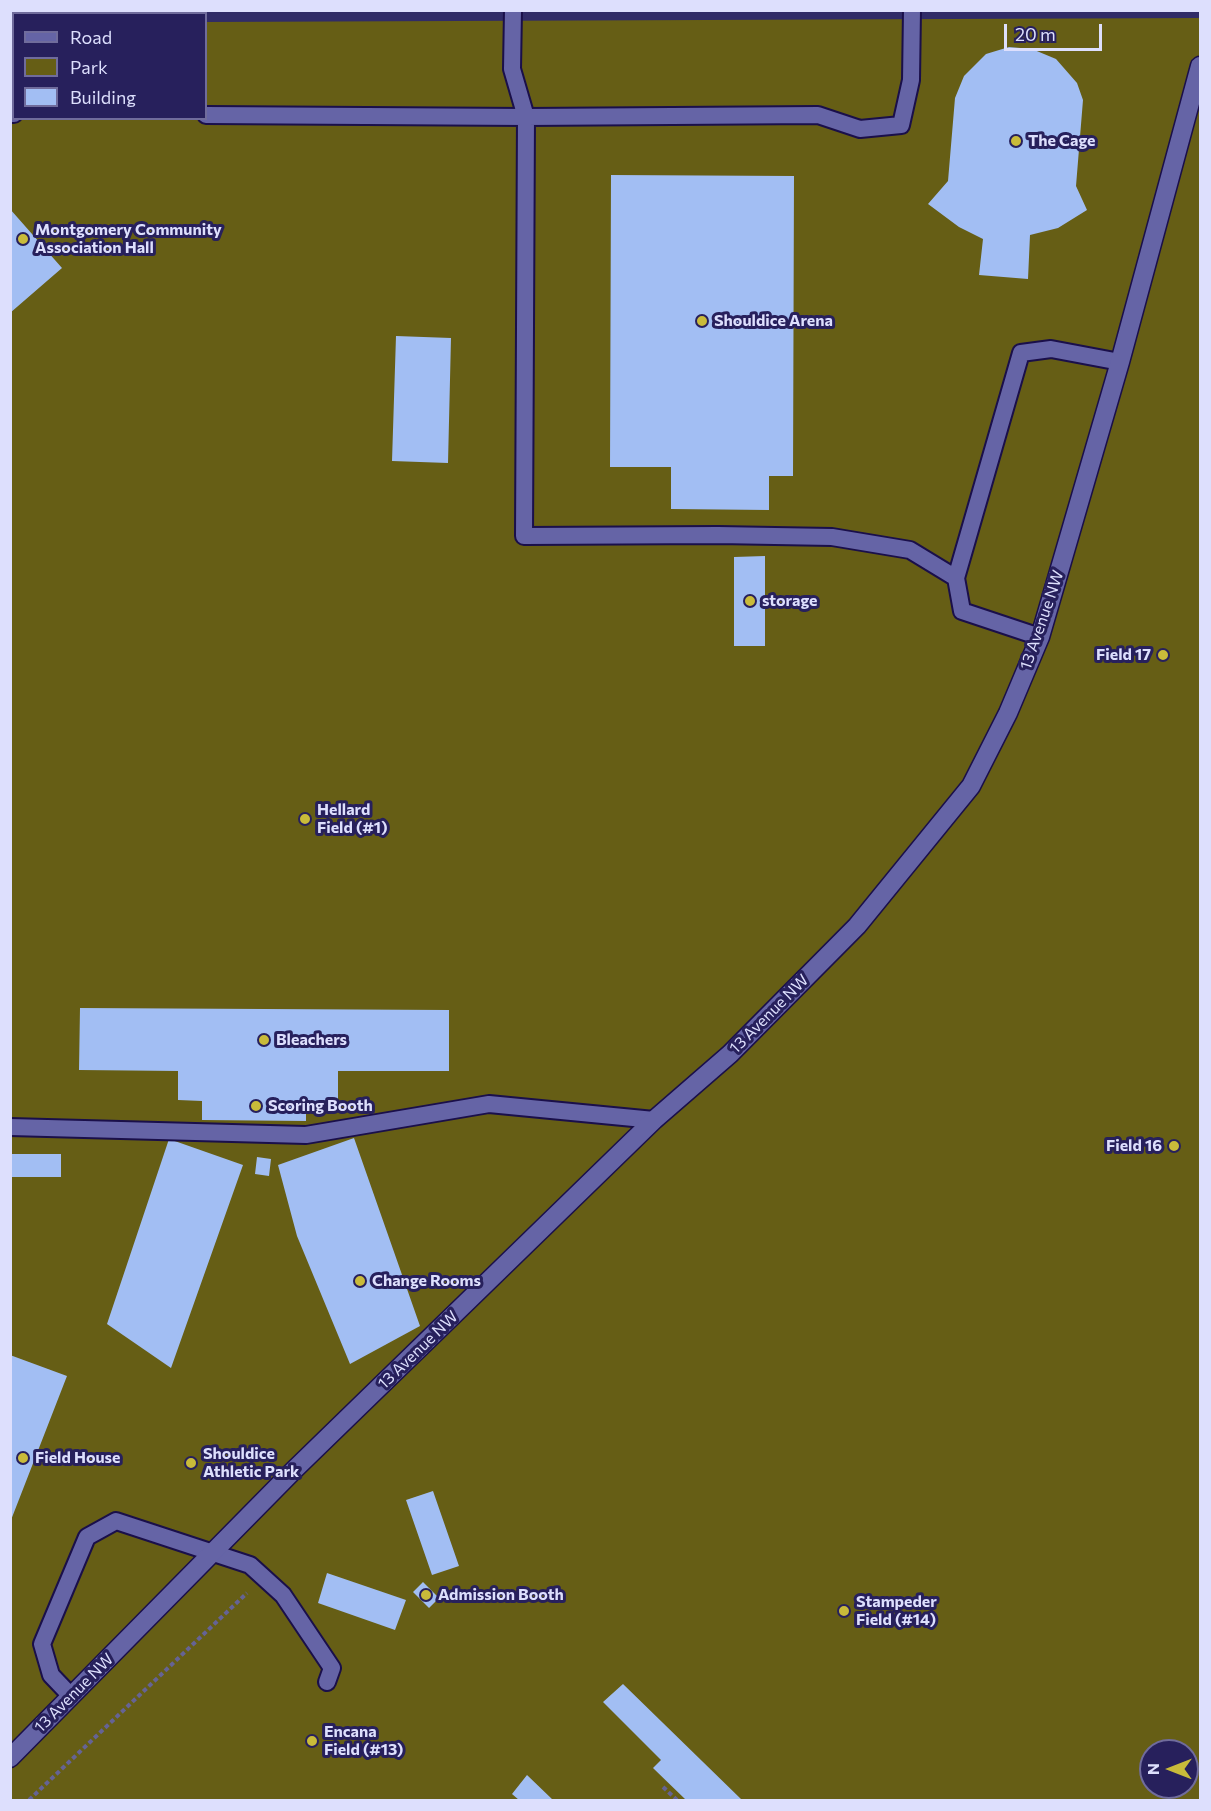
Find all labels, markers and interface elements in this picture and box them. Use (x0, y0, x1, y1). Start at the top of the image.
legend (12, 12, 207, 120)
scale bar (1007, 12, 1104, 50)
text: 20 m (1015, 23, 1056, 45)
text: Road (70, 26, 112, 48)
text: Park (70, 56, 108, 78)
text: Building (70, 86, 136, 108)
place label: The Cage (1028, 131, 1095, 151)
marker: The Cage (1009, 134, 1023, 148)
place label: Montgomery Community Association Hall (35, 220, 222, 258)
marker: Montgomery Community Association Hall (16, 232, 30, 246)
place label: Shouldice Arena (714, 311, 833, 331)
marker: Shouldice Arena (695, 314, 709, 328)
street label: 13 Avenue NW (1016, 568, 1068, 672)
place label: storage (762, 591, 818, 611)
marker: storage (743, 594, 757, 608)
place label: Field 17 (1096, 645, 1151, 665)
marker: Field 17 (1156, 648, 1170, 662)
place label: Hellard Field (#1) (317, 800, 387, 838)
marker: Hellard Field (#1) (298, 812, 312, 826)
street label: 13 Avenue NW (726, 971, 812, 1057)
place label: Bleachers (276, 1030, 347, 1050)
marker: Bleachers (257, 1033, 271, 1047)
place label: Scoring Booth (268, 1096, 373, 1116)
marker: Scoring Booth (249, 1099, 263, 1113)
place label: Field 16 (1106, 1136, 1162, 1156)
marker: Field 16 (1167, 1139, 1181, 1153)
place label: Change Rooms (372, 1271, 481, 1291)
marker: Change Rooms (353, 1274, 367, 1288)
street label: 13 Avenue NW (374, 1307, 462, 1393)
place label: Shouldice Athletic Park (203, 1444, 299, 1482)
place label: Field House (35, 1448, 120, 1468)
marker: Field House (16, 1451, 30, 1465)
marker: Shouldice Athletic Park (184, 1456, 198, 1470)
place label: Admission Booth (438, 1585, 564, 1605)
marker: Admission Booth (419, 1588, 433, 1602)
place label: Stampeder Field (#14) (856, 1592, 937, 1630)
marker: Stampeder Field (#14) (837, 1604, 851, 1618)
street label: 13 Avenue NW (31, 1650, 117, 1736)
place label: Encana Field (#13) (324, 1722, 403, 1760)
marker: Encana Field (#13) (305, 1734, 319, 1748)
north arrow (1139, 1739, 1199, 1799)
text: N (1143, 1763, 1162, 1775)

